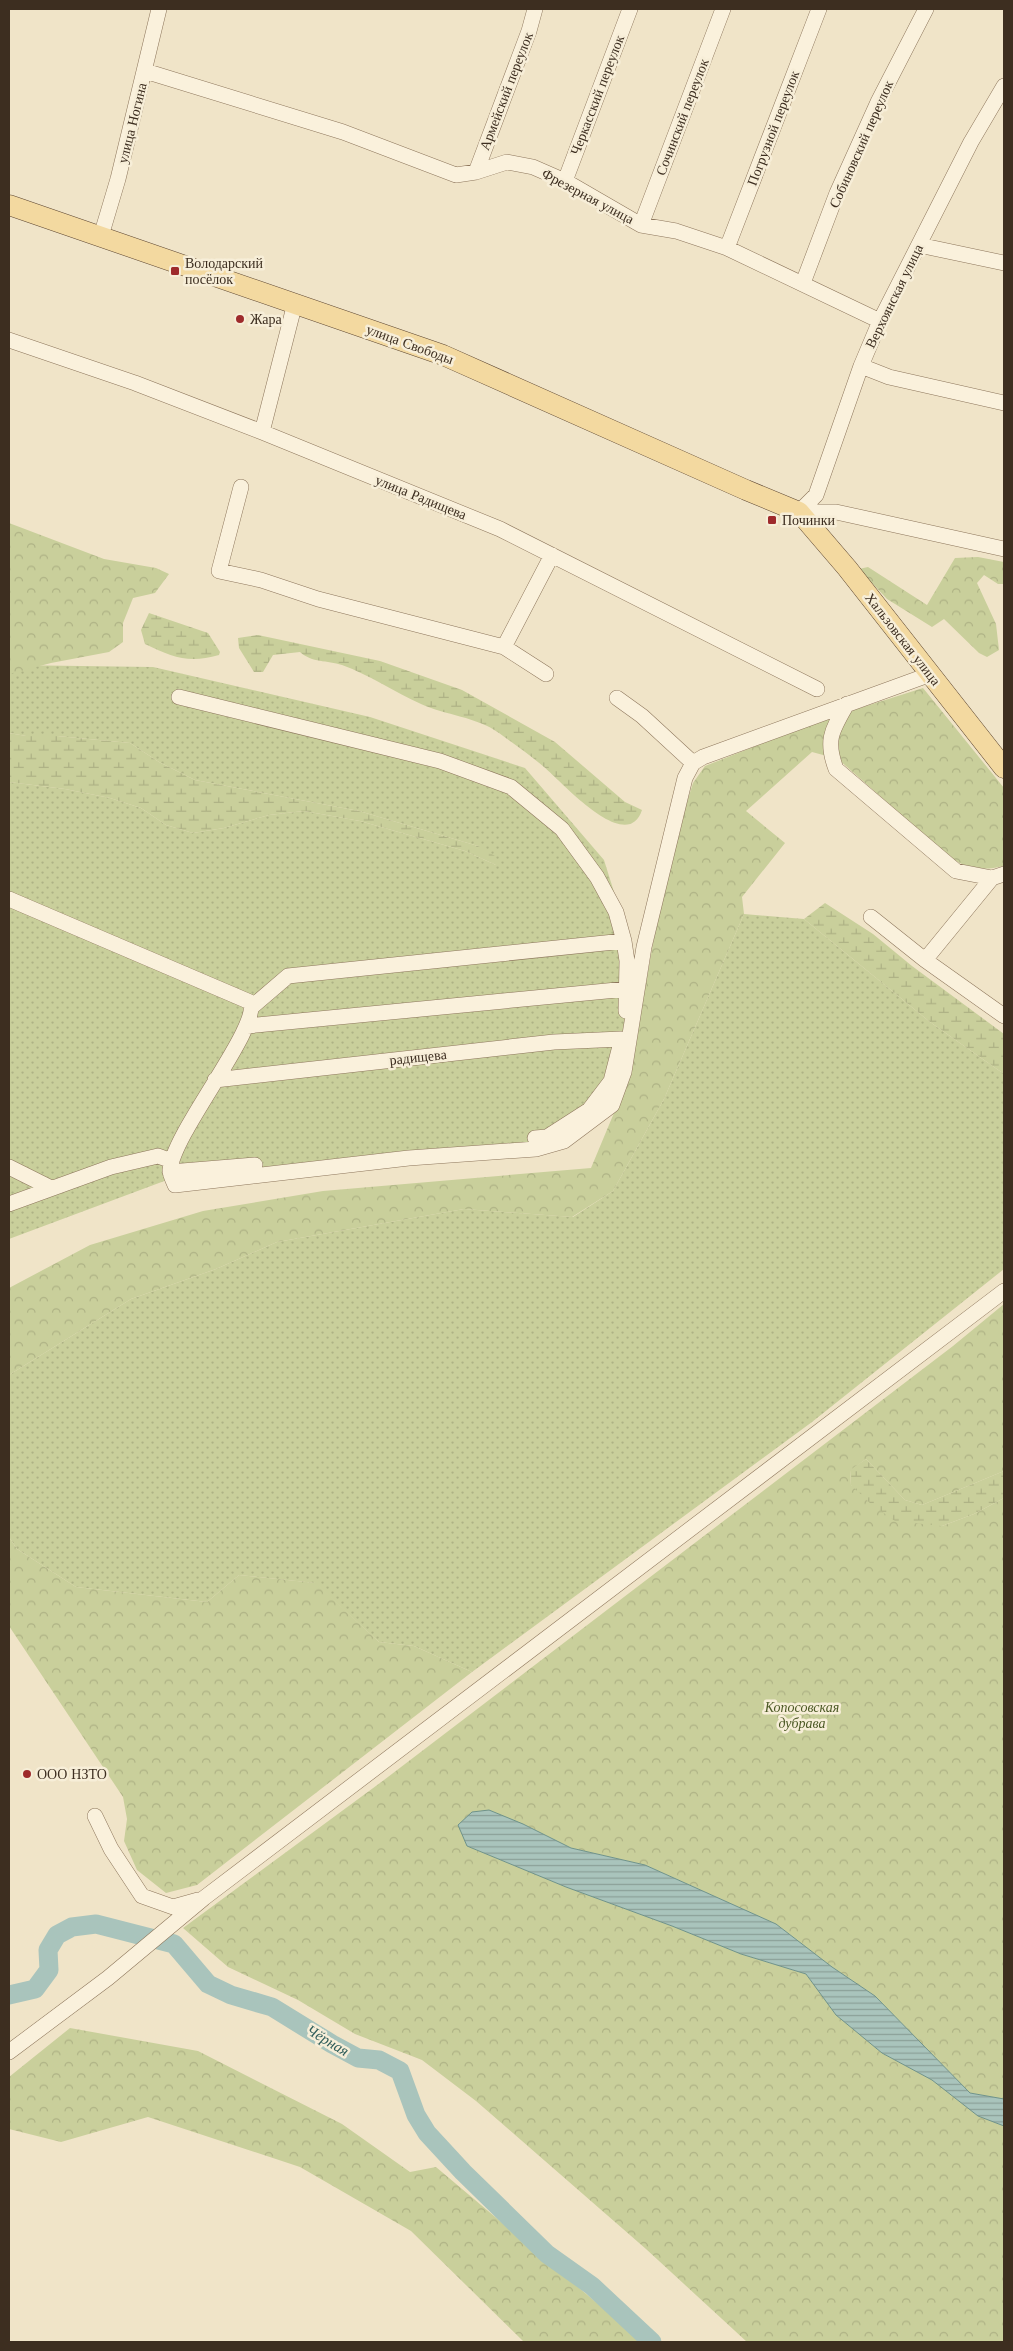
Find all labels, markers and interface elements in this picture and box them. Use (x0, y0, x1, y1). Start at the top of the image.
street label: Армейский переулок (475, 29, 537, 153)
street label: Черкасский переулок (566, 32, 628, 158)
street label: Сочинский переулок (651, 56, 713, 178)
street label: Погрузной переулок (743, 68, 803, 188)
street label: Собиновский переулок (825, 77, 897, 211)
street label: улица Ногина (113, 80, 151, 165)
street label: Фрезерная улица (539, 164, 638, 228)
street label: Верхоянская улица (861, 240, 927, 351)
place label: Володарский посёлок (185, 254, 264, 288)
marker: Володарский посёлок (169, 265, 181, 277)
place label: Жара (250, 310, 282, 328)
marker: Жара (234, 313, 246, 325)
street label: улица Свободы (364, 320, 457, 368)
street label: улица Радищева (373, 471, 470, 524)
place label: Починки (782, 511, 836, 529)
marker: Починки (766, 514, 778, 526)
street label: Хальзовская улица (861, 589, 945, 690)
street label: радищева (388, 1045, 448, 1069)
park label: Копосовская дубрава (764, 1698, 839, 1732)
place label: ООО НЗТО (37, 1765, 107, 1783)
marker: ООО НЗТО (21, 1768, 33, 1780)
water label: Чёрная (303, 2020, 353, 2060)

